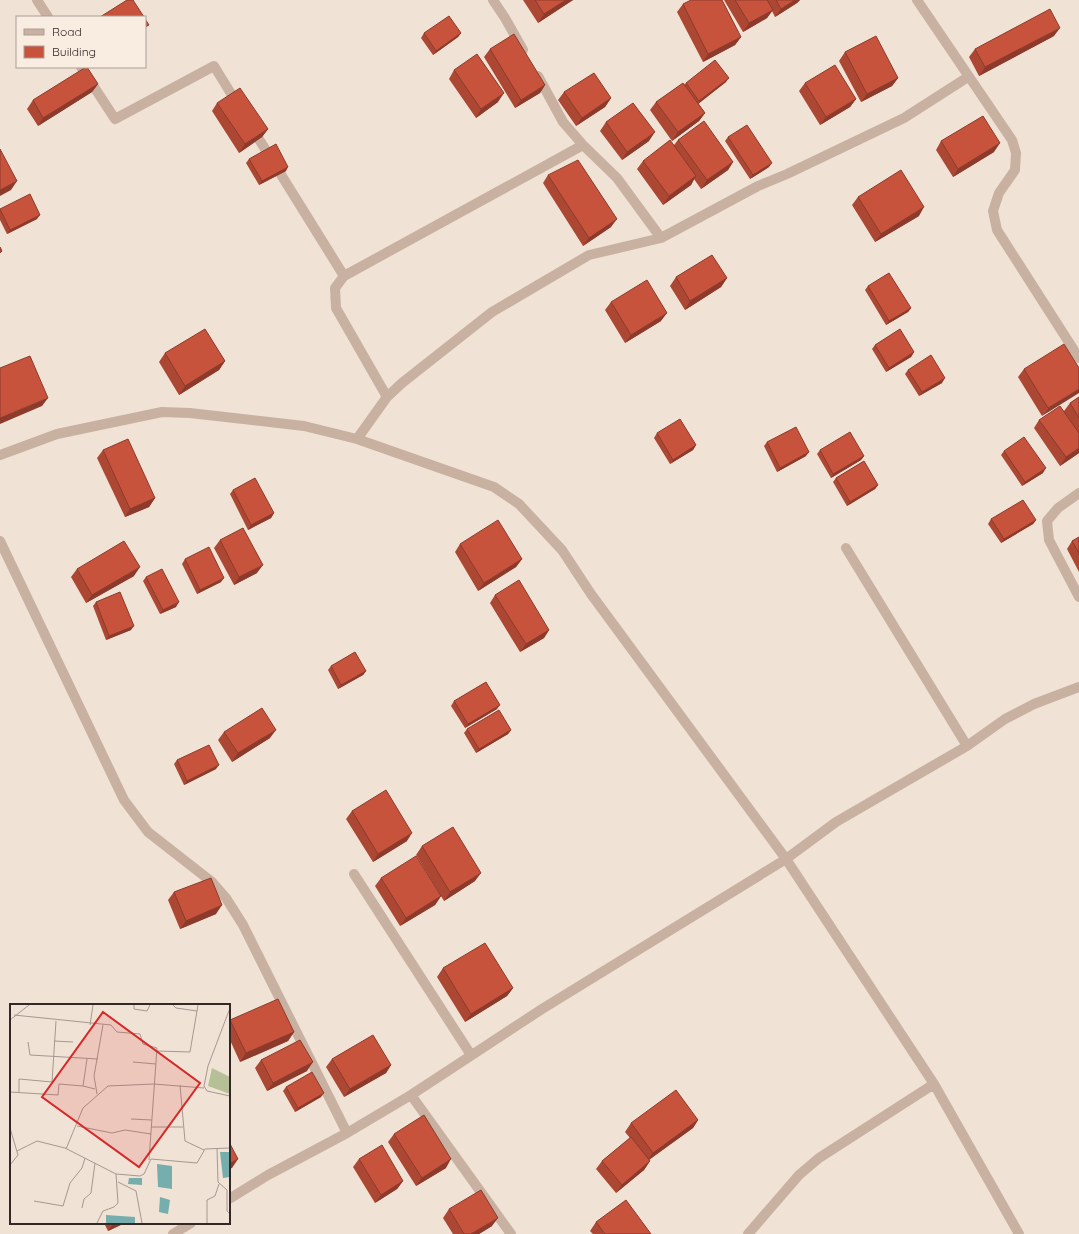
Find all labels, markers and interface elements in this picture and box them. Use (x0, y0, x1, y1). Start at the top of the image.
legend (16, 16, 146, 68)
text: Road (52, 24, 82, 39)
text: Building (52, 44, 96, 59)
inset map (10, 1004, 230, 1224)

